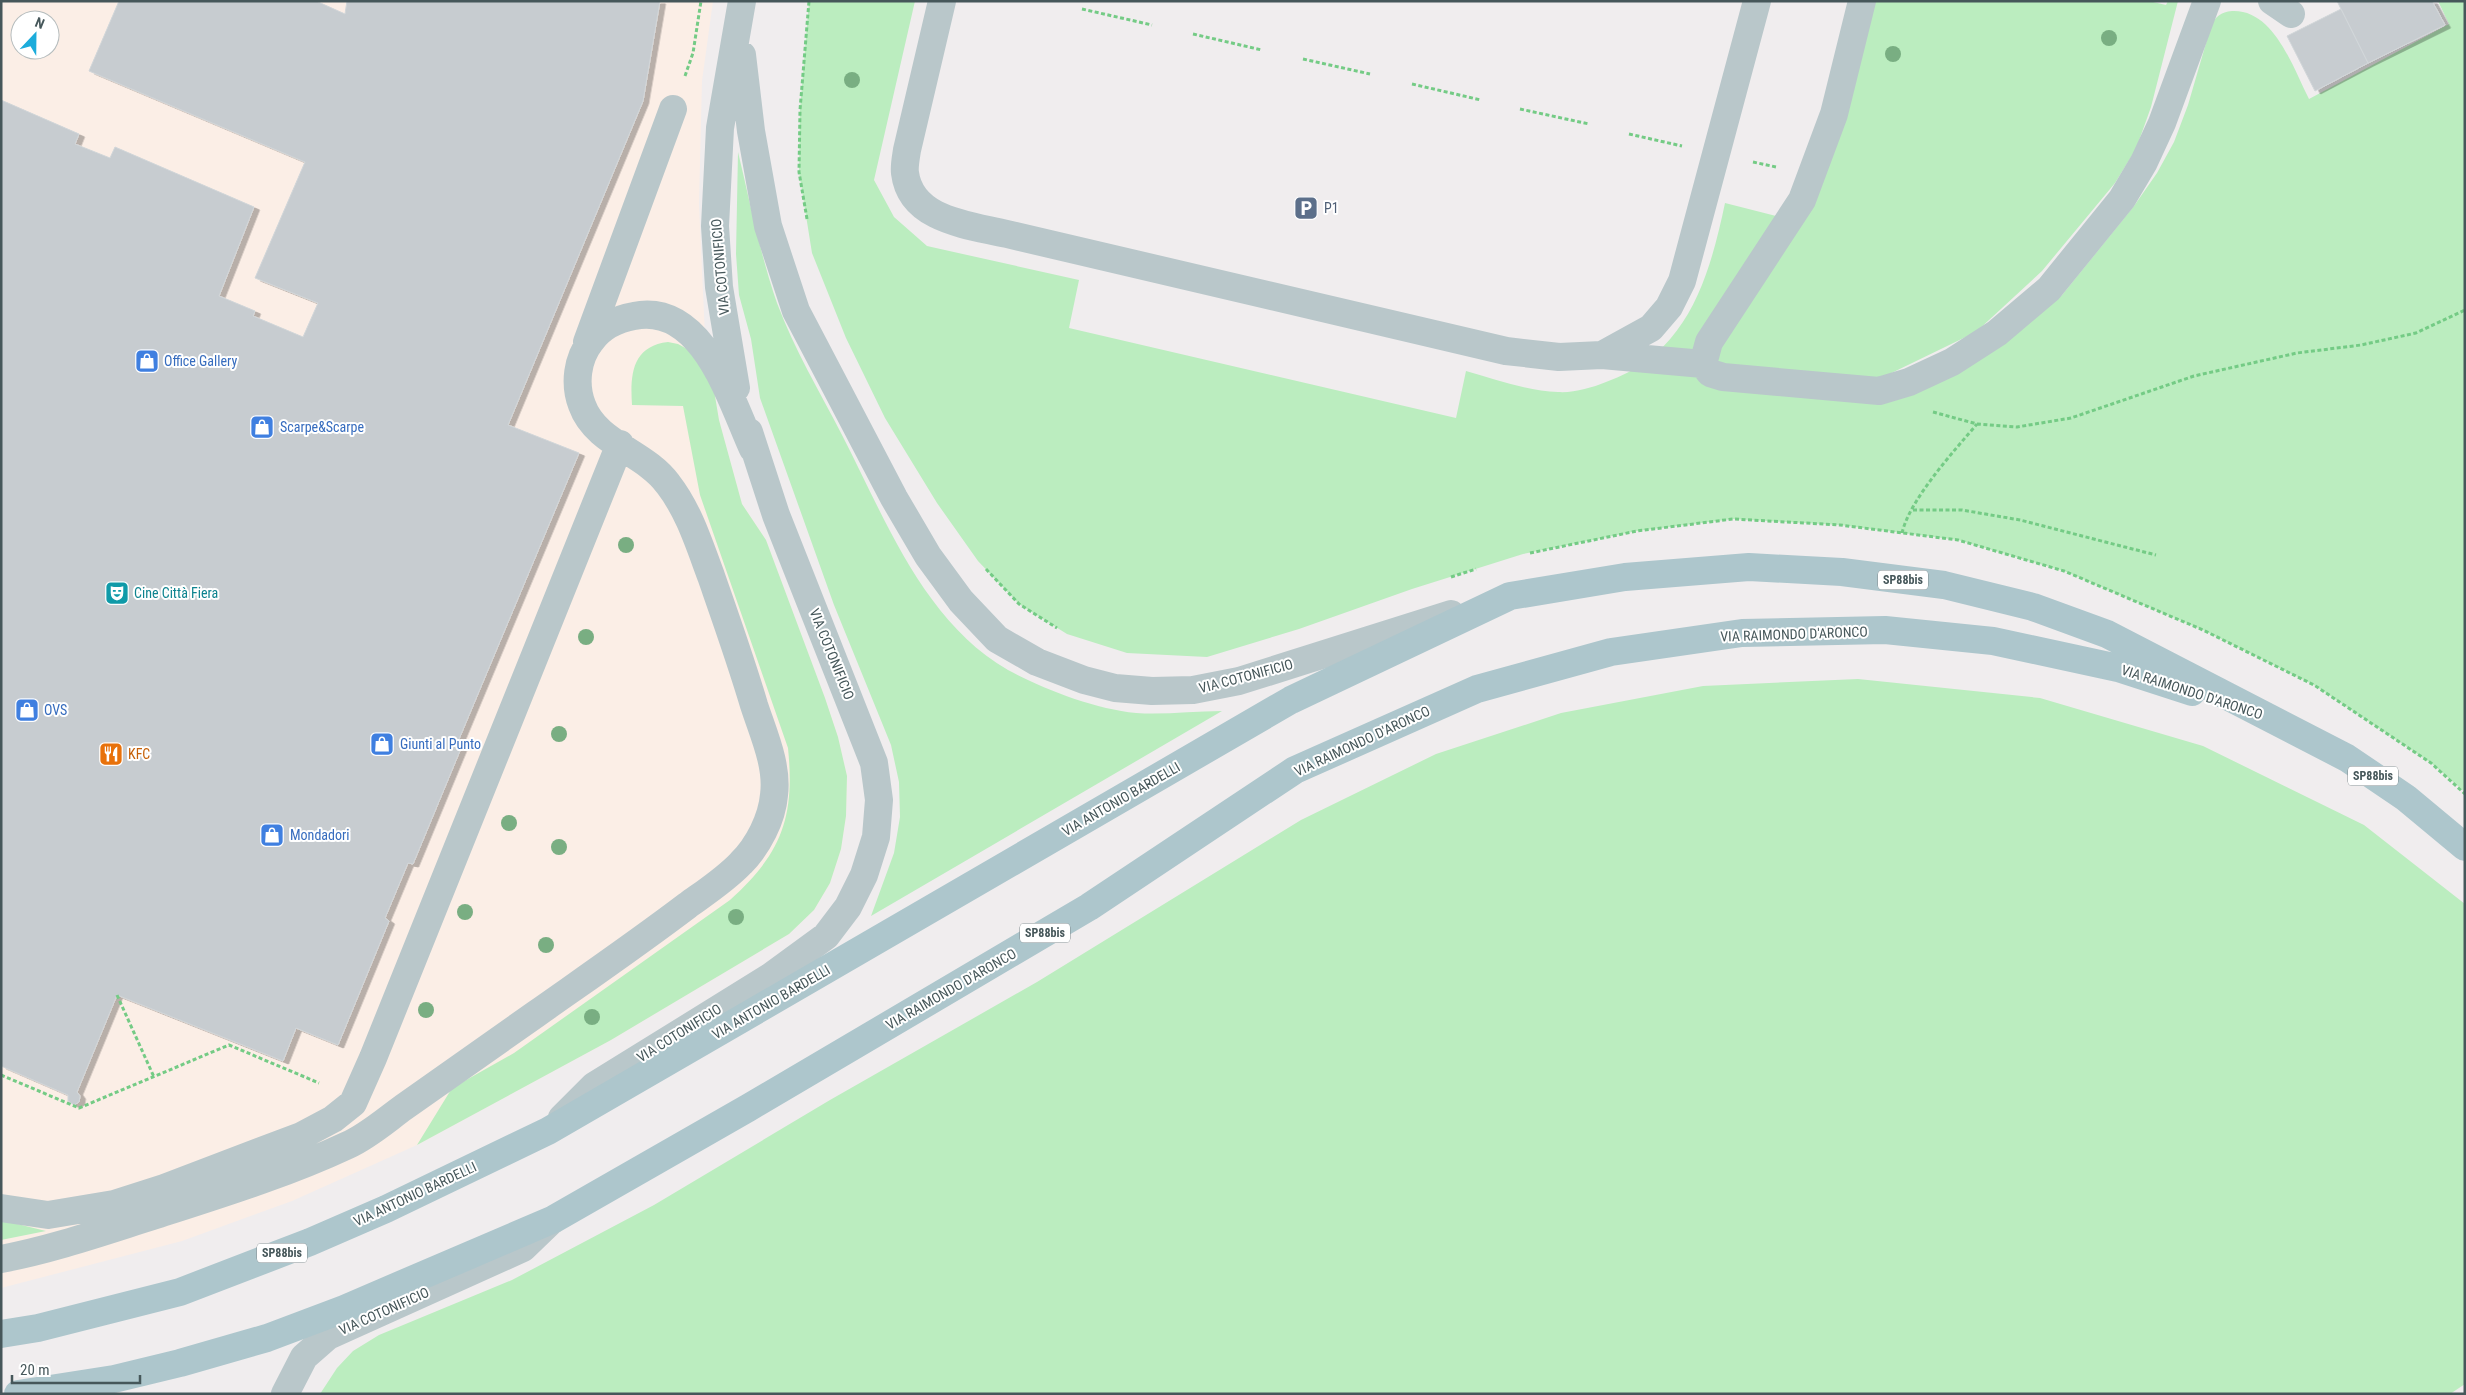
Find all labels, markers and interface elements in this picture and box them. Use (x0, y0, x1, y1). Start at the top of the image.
north arrow (10, 10, 60, 60)
text: N (33, 14, 47, 32)
parking icon: P1 (1293, 195, 1319, 221)
place label: P1 (1324, 200, 1339, 216)
street label: VIA COTONIFICIO (708, 218, 732, 316)
shop icon: Office Gallery (134, 348, 160, 374)
place label: Office Gallery (164, 353, 237, 369)
shop icon: Scarpe&Scarpe (249, 414, 275, 440)
place label: Scarpe&Scarpe (280, 419, 364, 435)
road number: SP88bis (1878, 570, 1928, 590)
theatre icon: Cine Città Fiera (104, 580, 130, 606)
place label: Cine Città Fiera (134, 585, 218, 601)
street label: VIA COTONIFICIO (806, 606, 858, 702)
street label: VIA RAIMONDO D'ARONCO (1720, 623, 1868, 645)
street label: VIA COTONIFICIO (1197, 656, 1295, 696)
street label: VIA RAIMONDO D'ARONCO (2119, 662, 2265, 722)
shop icon: OVS (14, 697, 40, 723)
place label: OVS (44, 702, 67, 718)
street label: VIA RAIMONDO D'ARONCO (1292, 703, 1432, 779)
shop icon: Giunti al Punto (369, 731, 395, 757)
place label: Giunti al Punto (400, 736, 481, 752)
restaurant icon: KFC (98, 741, 124, 767)
place label: KFC (128, 746, 150, 762)
street label: VIA ANTONIO BARDELLI (1059, 759, 1183, 839)
road number: SP88bis (2348, 766, 2398, 786)
shop icon: Mondadori (259, 822, 285, 848)
place label: Mondadori (290, 827, 350, 843)
road number: SP88bis (1020, 924, 1070, 942)
street label: VIA RAIMONDO D'ARONCO (883, 945, 1019, 1033)
street label: VIA ANTONIO BARDELLI (709, 962, 833, 1042)
street label: VIA COTONIFICIO (634, 1001, 724, 1065)
street label: VIA ANTONIO BARDELLI (351, 1159, 479, 1229)
road number: SP88bis (257, 1244, 307, 1262)
street label: VIA COTONIFICIO (337, 1284, 431, 1338)
scale bar (12, 1352, 140, 1384)
text: 20 m (20, 1361, 50, 1379)

